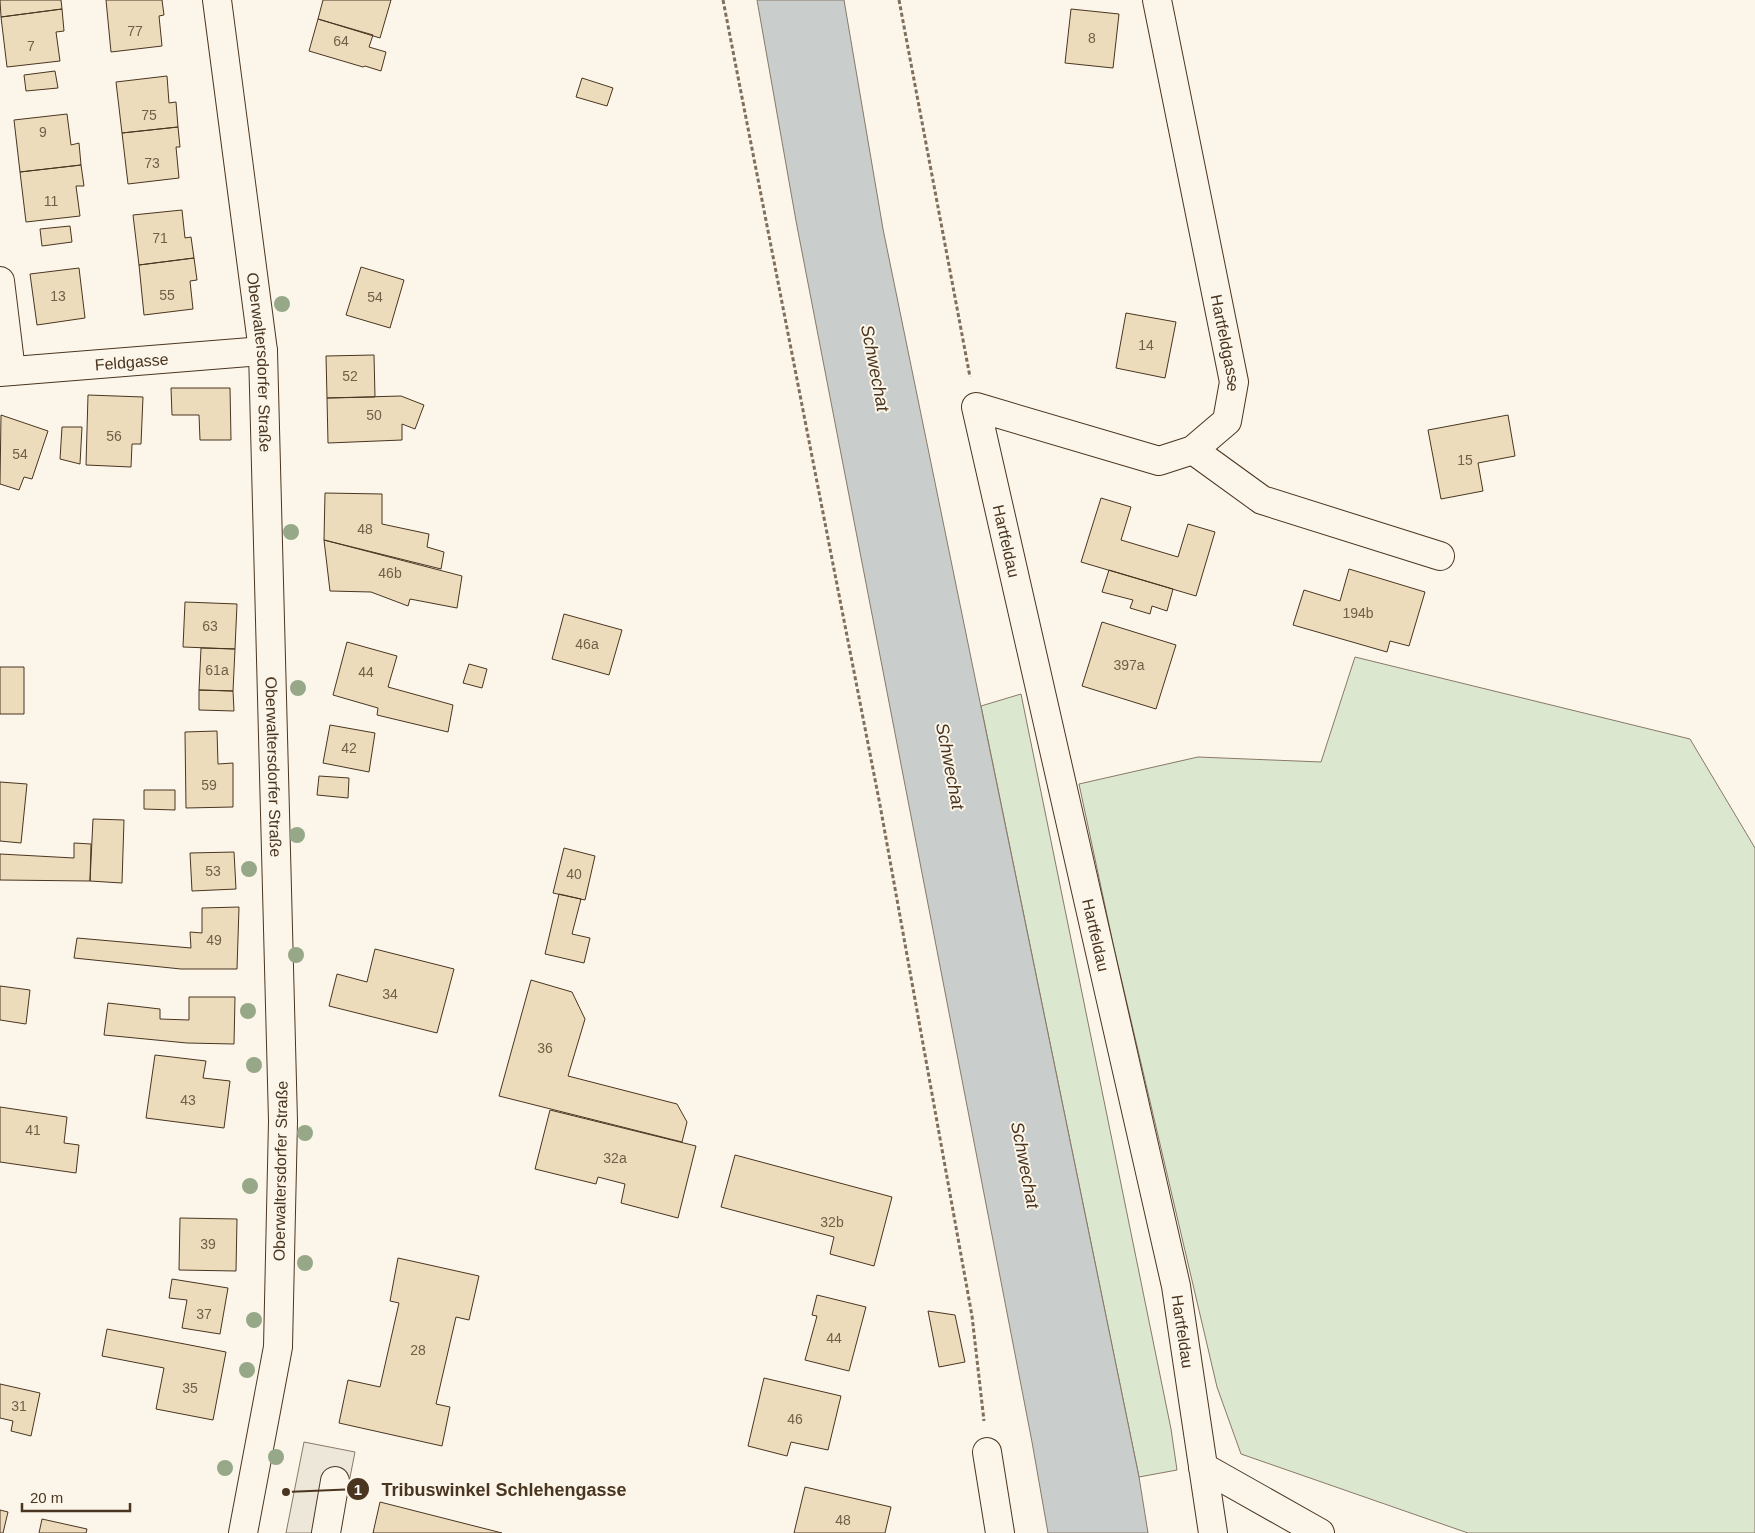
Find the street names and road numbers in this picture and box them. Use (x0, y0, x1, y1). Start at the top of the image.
street label: Oberwaltersdorfer Straße (244, 271, 274, 453)
street label: Hartfeldgasse (1208, 293, 1242, 393)
street label: Feldgasse (94, 351, 169, 373)
street label: Hartfeldau (990, 503, 1022, 579)
street label: Oberwaltersdorfer Straße (262, 676, 284, 857)
street label: Hartfeldau (1079, 897, 1112, 973)
street label: Oberwaltersdorfer Straße (270, 1081, 291, 1261)
street label: Hartfeldau (1168, 1294, 1196, 1369)

